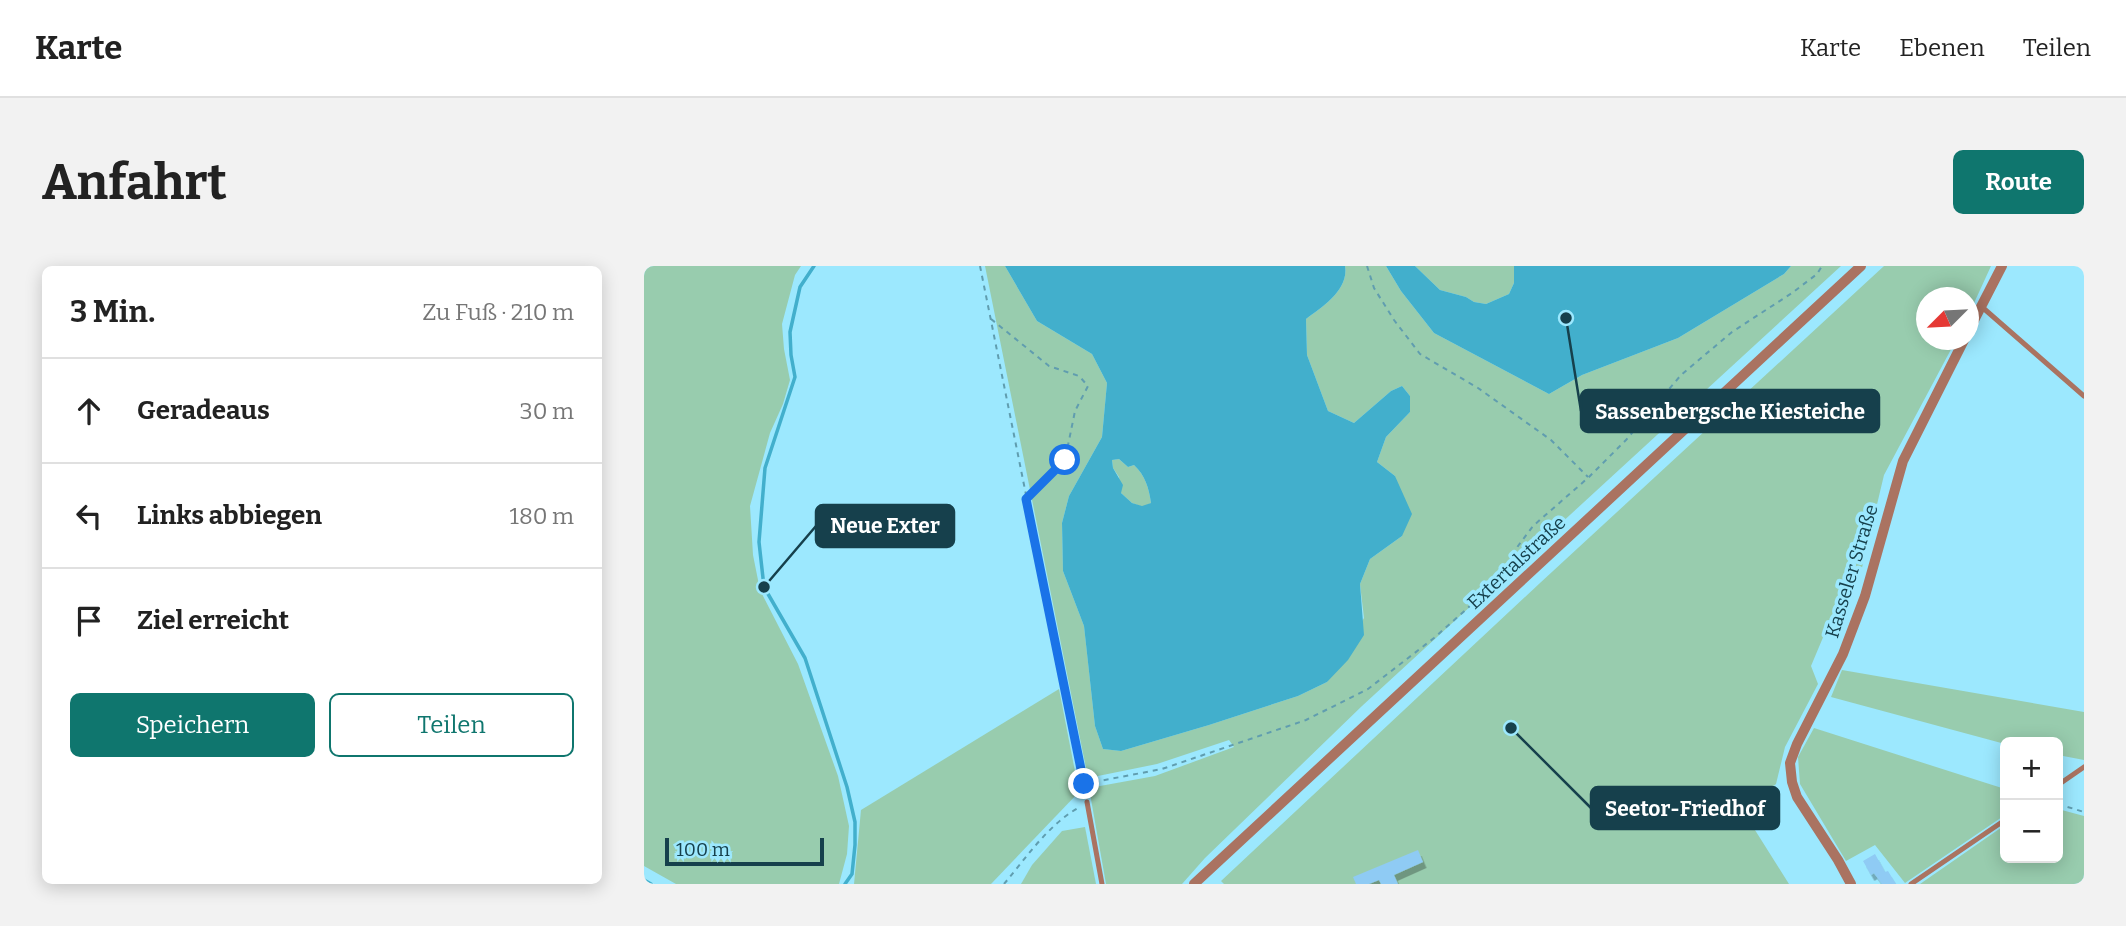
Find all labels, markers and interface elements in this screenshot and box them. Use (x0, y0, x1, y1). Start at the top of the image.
text: Karte (35, 28, 122, 68)
text: Karte (1800, 34, 1861, 62)
text: Ebenen (1899, 34, 1985, 62)
text: Teilen (2023, 34, 2091, 62)
button: Route (1953, 150, 2084, 214)
text: Anfahrt (42, 153, 227, 212)
north arrow (1916, 287, 1979, 350)
text: 3 Min. (70, 294, 155, 330)
text: Zu Fuß · 210 m (422, 298, 574, 326)
callout: Sassenbergsche Kiesteiche (1581, 390, 1879, 432)
icon: ahead (70, 392, 108, 430)
text: Geradeaus (137, 395, 270, 426)
text: 30 m (520, 397, 574, 425)
text: Sassenbergsche Kiesteiche (1595, 399, 1865, 425)
route start (1049, 444, 1080, 475)
icon: left (70, 497, 108, 535)
text: Links abbiegen (137, 500, 322, 531)
text: 180 m (510, 502, 574, 530)
street label: Kasseler Straße (1820, 502, 1883, 641)
callout: Neue Exter (816, 505, 954, 547)
street label: Extertalstraße (1462, 511, 1570, 614)
text: Neue Exter (830, 513, 940, 539)
icon: arrive (70, 602, 108, 640)
text: Ziel erreicht (137, 605, 289, 636)
button: Speichern (70, 693, 315, 757)
button: Teilen (329, 693, 574, 757)
map controls (2000, 737, 2063, 863)
button: + (2000, 737, 2063, 800)
route end (1068, 768, 1099, 799)
callout: Seetor-Friedhof (1591, 787, 1779, 829)
text: Seetor-Friedhof (1605, 796, 1767, 822)
button: − (2000, 800, 2063, 863)
scale bar (665, 835, 824, 867)
text: 100 m (676, 838, 730, 861)

